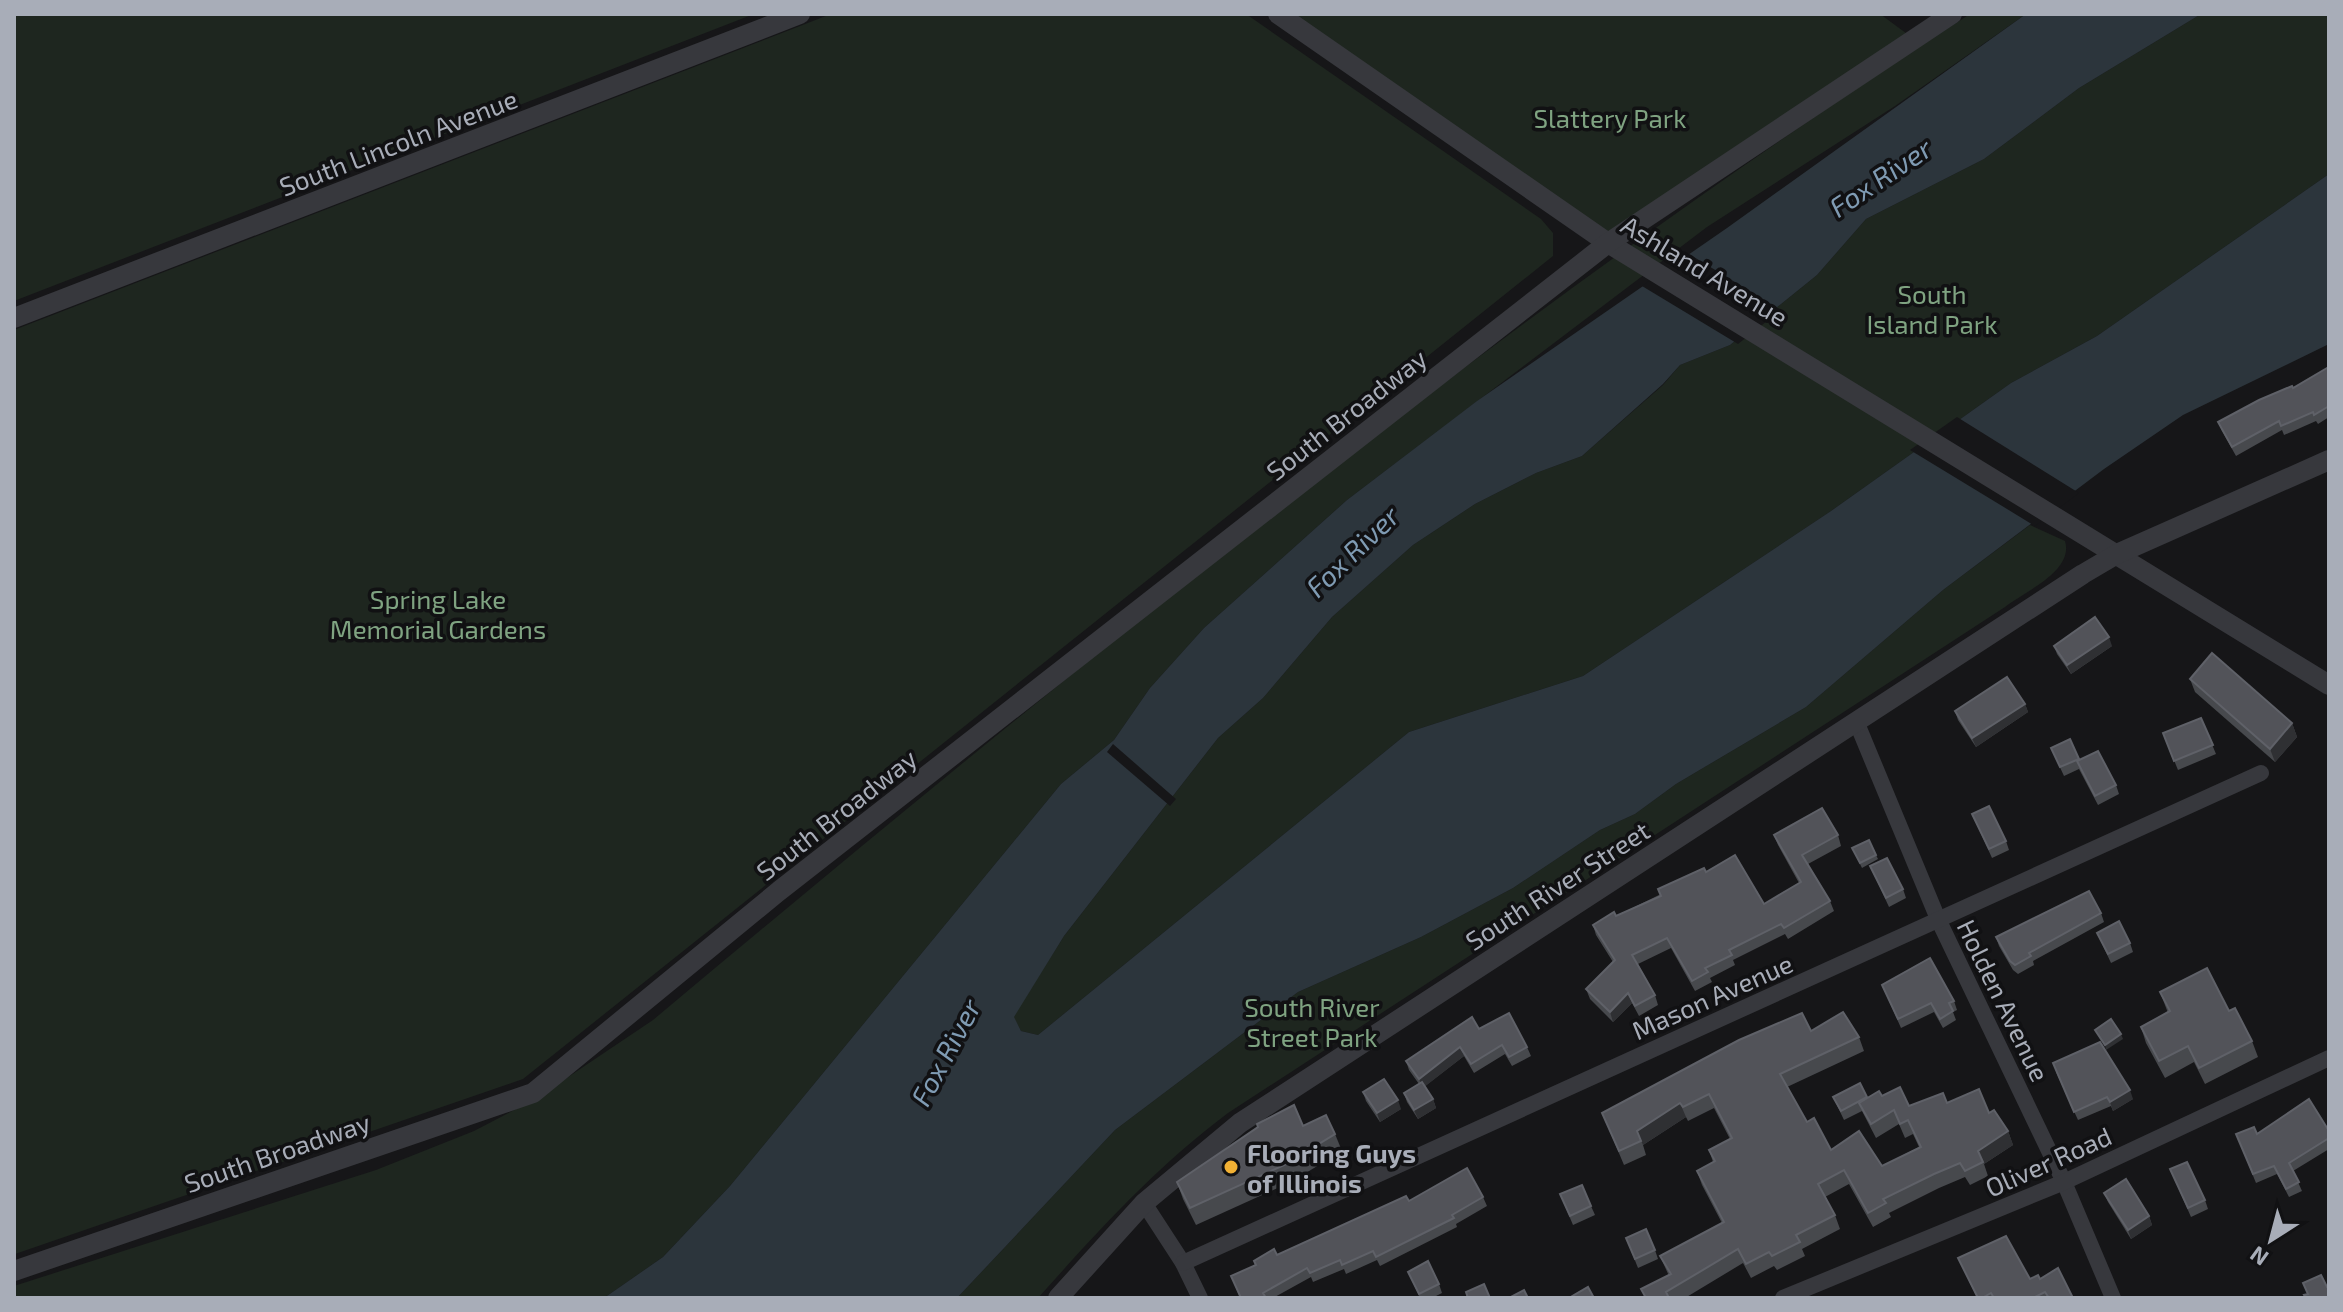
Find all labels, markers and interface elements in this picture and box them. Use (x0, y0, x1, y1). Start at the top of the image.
street label: South Lincoln Avenue (275, 82, 521, 202)
park label: Slattery Park (1534, 102, 1686, 133)
water label: Fox River (1822, 130, 1938, 224)
street label: Ashland Avenue (1616, 208, 1794, 332)
park label: South Island Park (1867, 278, 1998, 339)
street label: South Broadway (1260, 342, 1432, 486)
water label: Fox River (1298, 498, 1406, 604)
park label: Spring Lake Memorial Gardens (330, 583, 546, 644)
street label: South Broadway (750, 742, 922, 886)
street label: South River Street (1459, 814, 1655, 956)
street label: Holden Avenue (1951, 914, 2057, 1086)
street label: Mason Avenue (1627, 947, 1797, 1045)
park label: South River Street Park (1244, 991, 1380, 1052)
water label: Fox River (903, 992, 988, 1111)
street label: South Broadway (180, 1106, 374, 1198)
street label: Oliver Road (1980, 1119, 2116, 1203)
place label: Flooring Guys of Illinois (1247, 1137, 1416, 1198)
marker: Flooring Guys of Illinois (1222, 1158, 1240, 1176)
north arrow (2231, 1200, 2311, 1280)
text: N (2245, 1242, 2273, 1272)

